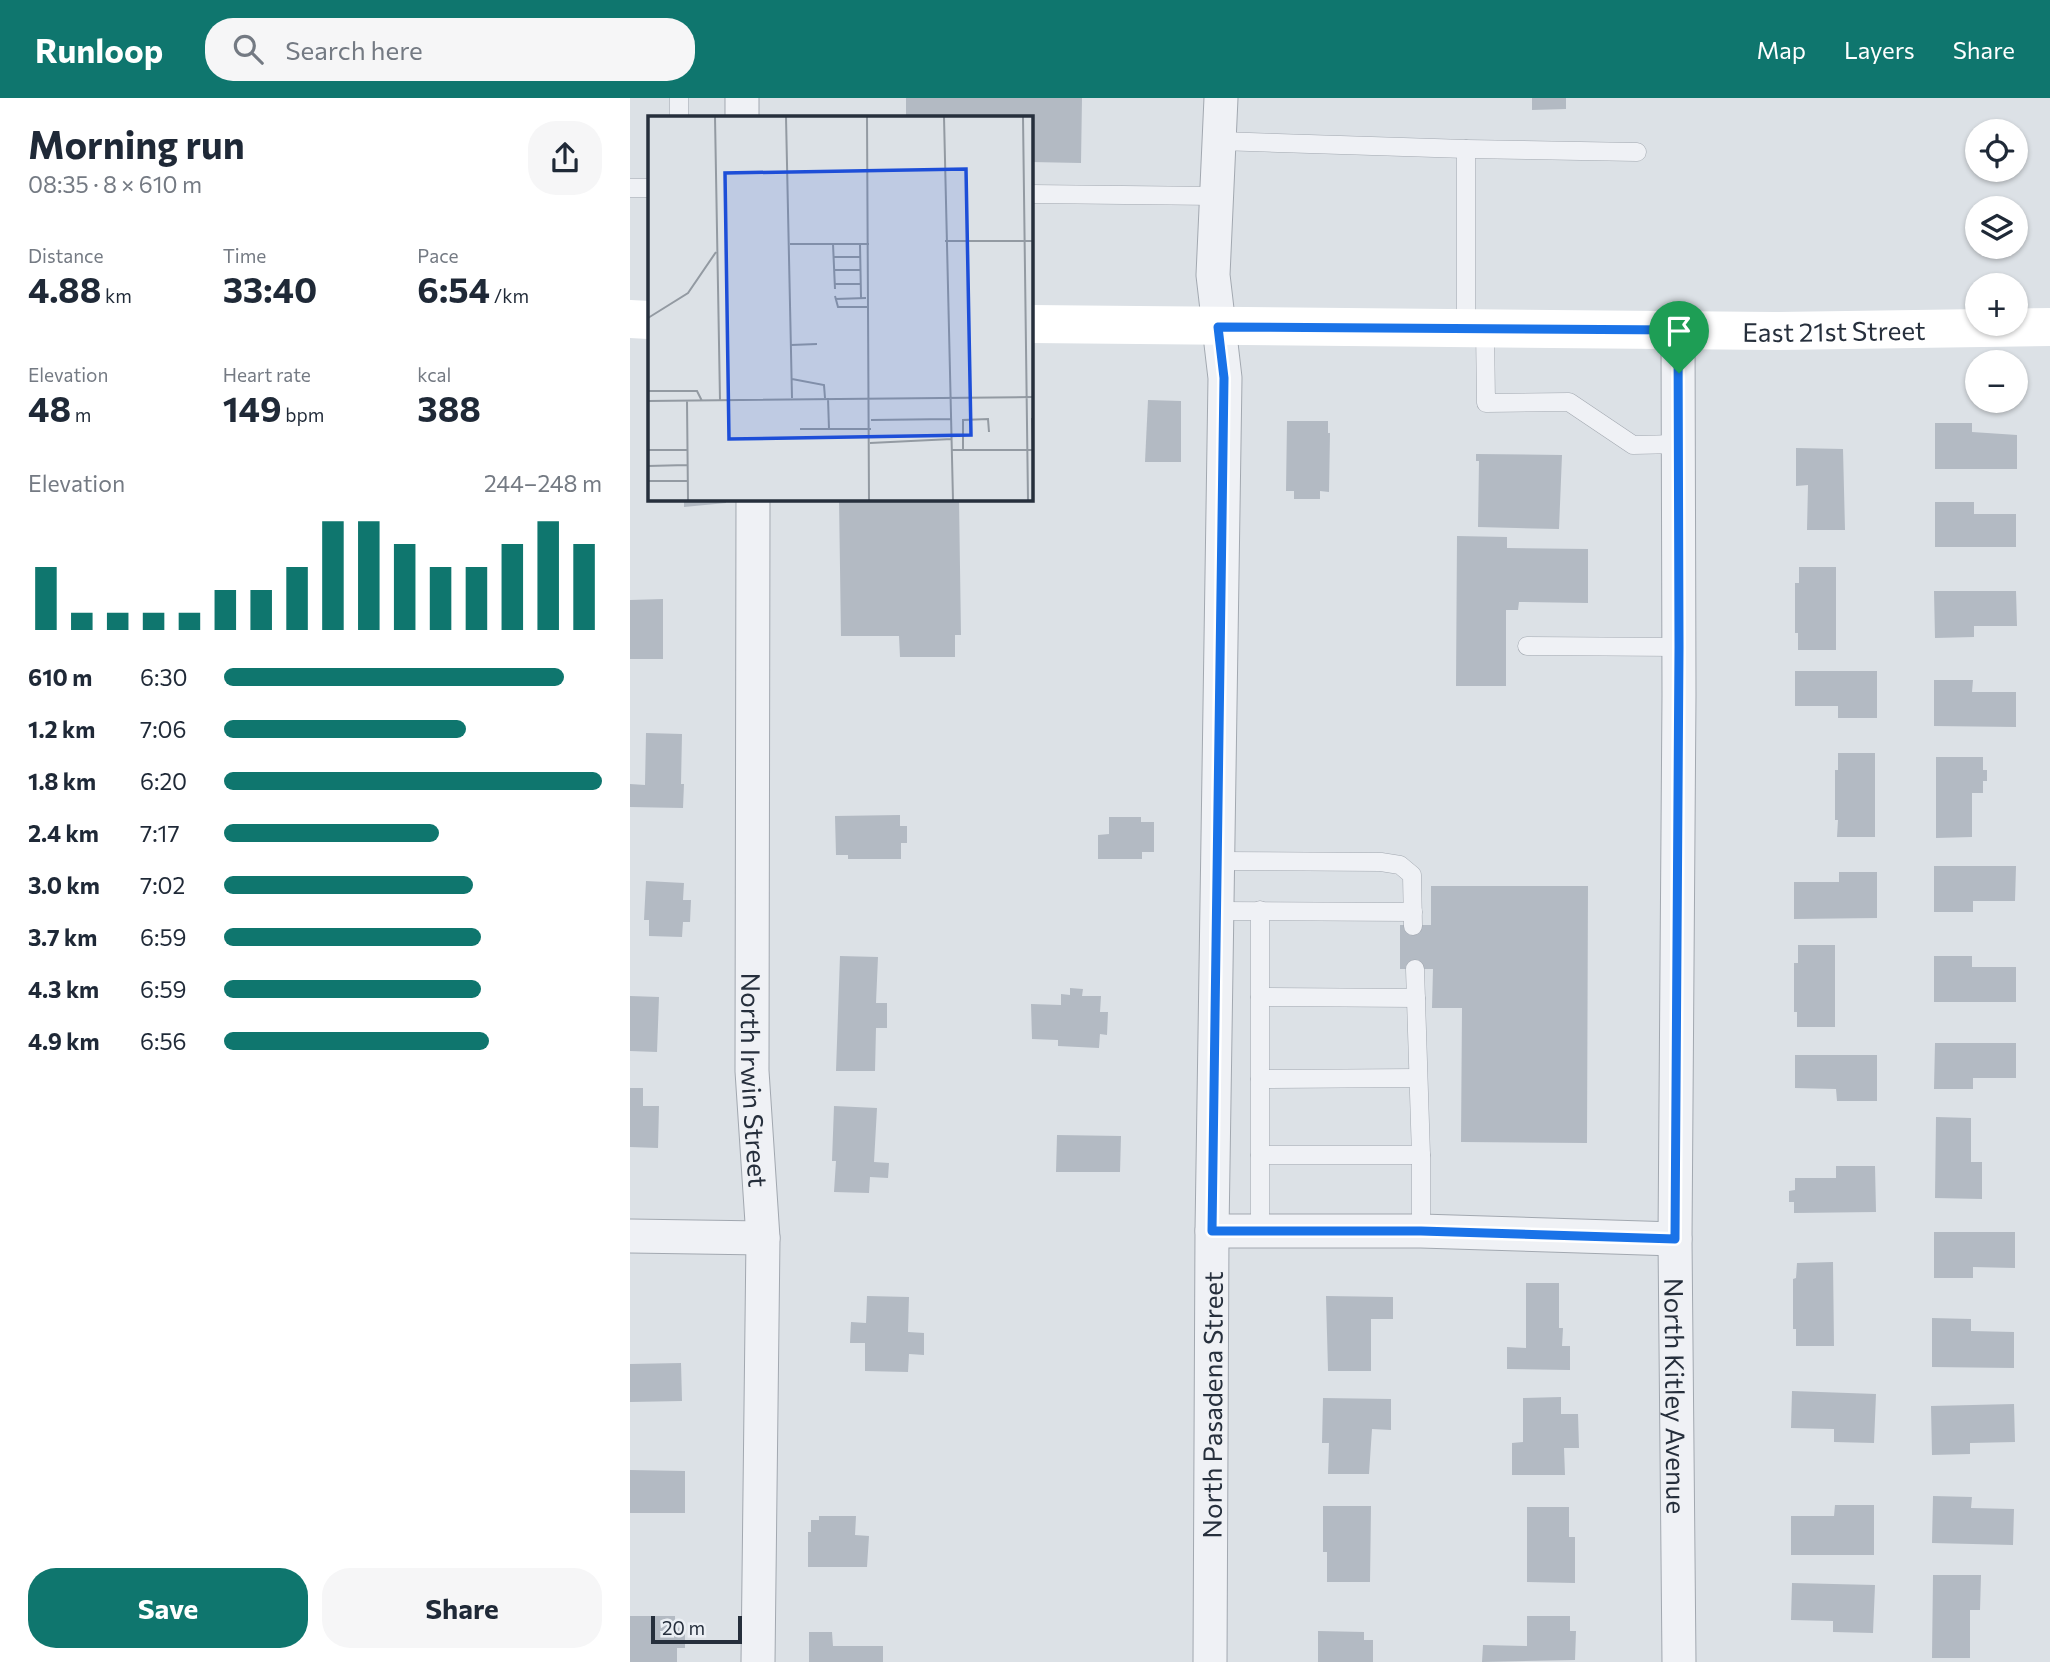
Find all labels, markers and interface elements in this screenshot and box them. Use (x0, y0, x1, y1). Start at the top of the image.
search box (205, 18, 695, 81)
text: Runloop (35, 29, 163, 70)
icon: search (229, 30, 267, 68)
text: Search here (285, 34, 423, 65)
text: Map (1757, 35, 1806, 64)
text: Layers (1844, 35, 1915, 64)
text: Share (1953, 35, 2015, 64)
inset map (648, 116, 1032, 500)
map controls (1965, 119, 2028, 413)
button: locate (1965, 119, 2028, 182)
text: Morning run (28, 120, 245, 167)
button: share (528, 121, 602, 195)
text: 08:35 · 8 × 610 m (28, 170, 202, 198)
button: layers (1965, 196, 2028, 259)
text: Distance (28, 244, 104, 267)
text: Time (223, 244, 266, 267)
text: Pace (417, 244, 459, 267)
text: 4.88 (28, 267, 101, 310)
text: 33:40 (223, 267, 317, 310)
text: 6:54 (417, 267, 490, 310)
button: + (1965, 273, 2028, 336)
text: km (101, 284, 132, 307)
text: /km (490, 284, 529, 307)
pin (1649, 301, 1709, 373)
icon: arrive (1660, 312, 1698, 350)
street label: East 21st Street (1742, 313, 1926, 347)
button: − (1965, 350, 2028, 413)
text: Elevation (28, 363, 108, 386)
text: Heart rate (223, 363, 311, 386)
text: kcal (417, 363, 451, 386)
text: 48 (28, 386, 71, 429)
text: 149 (223, 386, 282, 429)
text: 388 (417, 386, 481, 429)
text: m (71, 403, 91, 426)
text: bpm (282, 403, 324, 426)
text: Elevation (28, 469, 125, 497)
text: 244–248 m (484, 469, 602, 497)
text: 610 m (28, 663, 92, 691)
text: 6:30 (140, 663, 188, 691)
text: 1.2 km (28, 715, 95, 743)
text: 7:06 (140, 715, 187, 743)
text: 1.8 km (28, 767, 96, 795)
text: 6:20 (140, 767, 187, 795)
text: 2.4 km (28, 819, 99, 847)
text: 7:17 (140, 819, 180, 847)
text: 3.0 km (28, 871, 100, 899)
text: 7:02 (140, 871, 185, 899)
text: 3.7 km (28, 923, 97, 951)
text: 6:59 (140, 923, 187, 951)
street label: North Irwin Street (736, 973, 775, 1188)
text: 4.3 km (28, 975, 99, 1003)
text: 6:59 (140, 975, 187, 1003)
text: 4.9 km (28, 1027, 100, 1055)
text: 6:56 (140, 1027, 187, 1055)
street label: North Pasadena Street (1195, 1271, 1227, 1539)
street label: North Kitley Avenue (1660, 1278, 1693, 1514)
button: Save (28, 1568, 308, 1648)
button: Share (322, 1568, 602, 1648)
scale bar (651, 1613, 742, 1645)
text: 20 m (662, 1616, 705, 1639)

